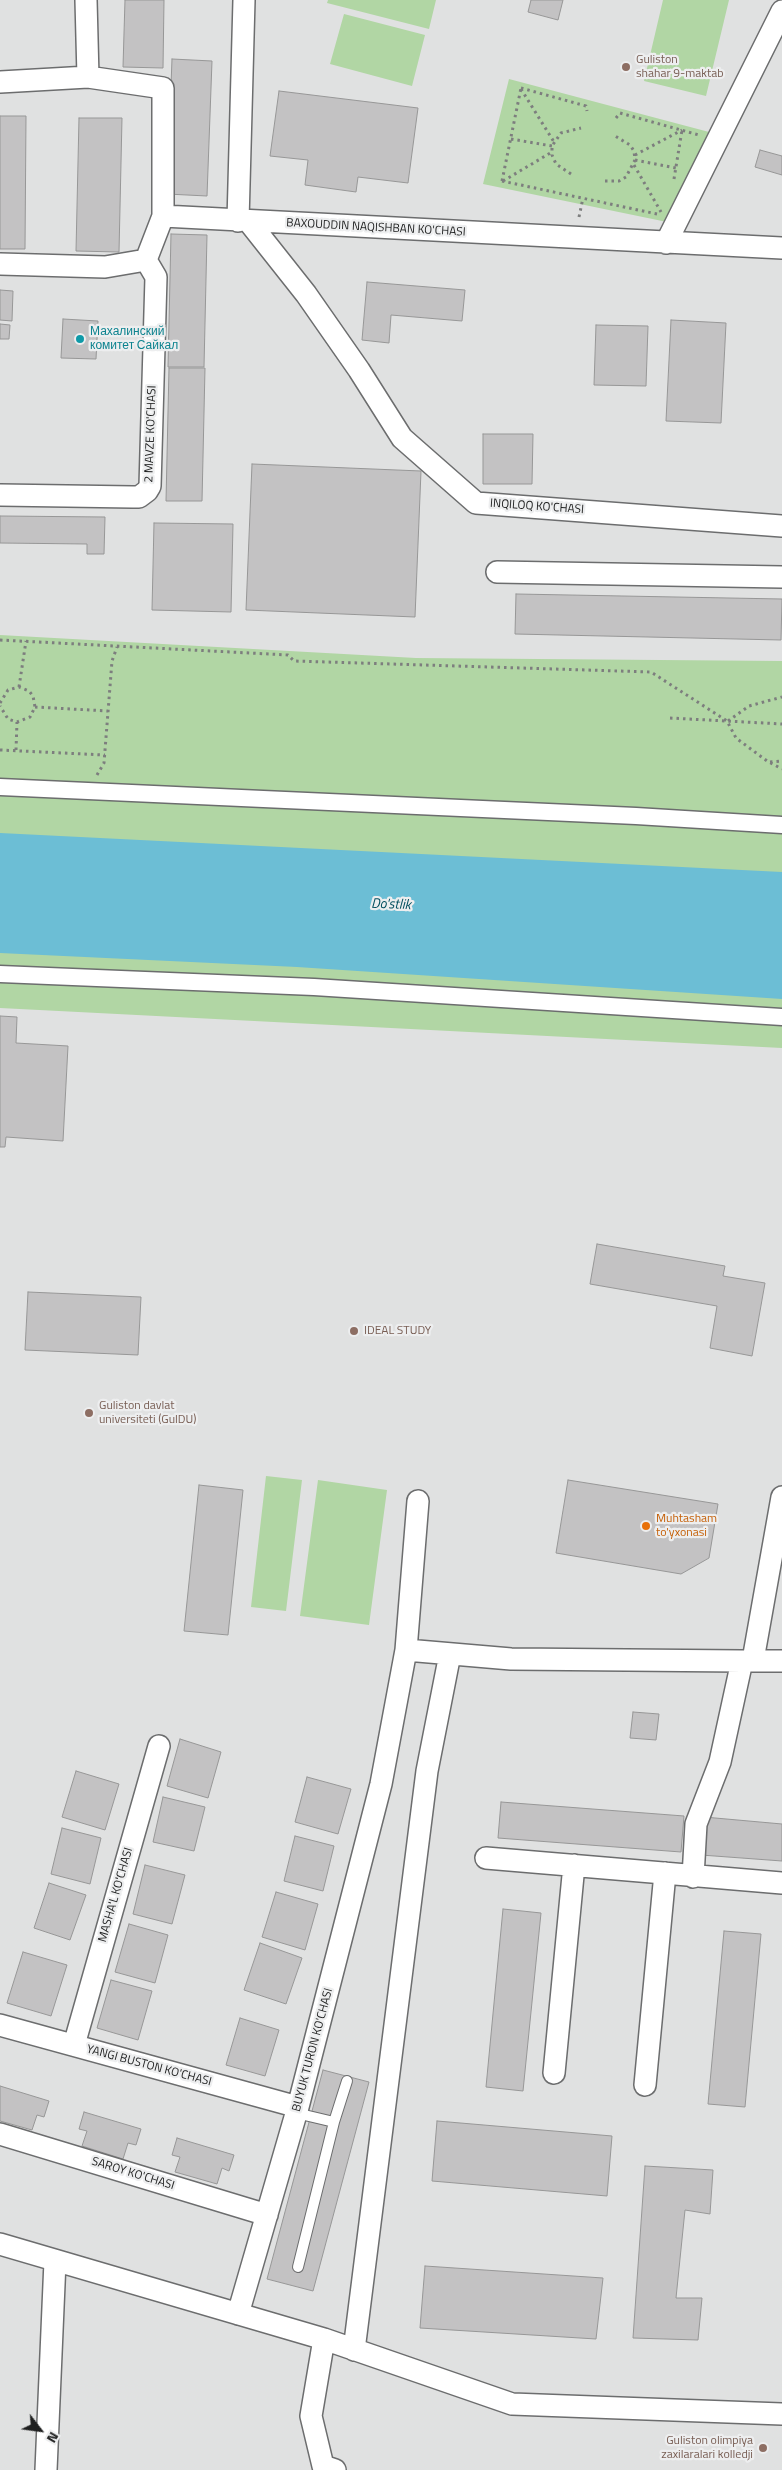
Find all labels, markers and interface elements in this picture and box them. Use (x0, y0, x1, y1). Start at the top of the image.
place label: Guliston shahar 9-maktab (636, 53, 724, 81)
marker: Guliston shahar 9-maktab (620, 61, 632, 73)
street label: BAXOUDDIN NAQISHBAN KO'CHASI (286, 216, 466, 240)
place label: Махалинский комитет Сайкал (90, 325, 178, 353)
marker: Махалинский комитет Сайкал (74, 333, 86, 345)
street label: 2 MAVZE KO'CHASI (142, 385, 160, 483)
street label: INQILOQ KO'CHASI (490, 497, 584, 517)
water label: Do'stlik (371, 896, 411, 914)
place label: IDEAL STUDY (364, 1324, 431, 1338)
marker: IDEAL STUDY (348, 1325, 360, 1337)
place label: Guliston davlat universiteti (GulDU) (99, 1399, 196, 1427)
marker: Guliston davlat universiteti (GulDU) (83, 1407, 95, 1419)
place label: Muhtasham to'yxonasi (656, 1512, 717, 1540)
marker: Muhtasham to'yxonasi (640, 1520, 652, 1532)
street label: MASHA'L KO'CHASI (96, 1846, 136, 1944)
street label: BUYUK TURON KO'CHASI (290, 1987, 336, 2113)
street label: YANGI BUSTON KO'CHASI (85, 2042, 213, 2090)
street label: SAROY KO'CHASI (90, 2155, 176, 2193)
north arrow (15, 2405, 65, 2455)
text: N (42, 2428, 65, 2447)
place label: Guliston olimpiya zaxilaralari kolledji (661, 2434, 753, 2462)
marker: Guliston olimpiya zaxilaralari kolledji (757, 2442, 769, 2454)

